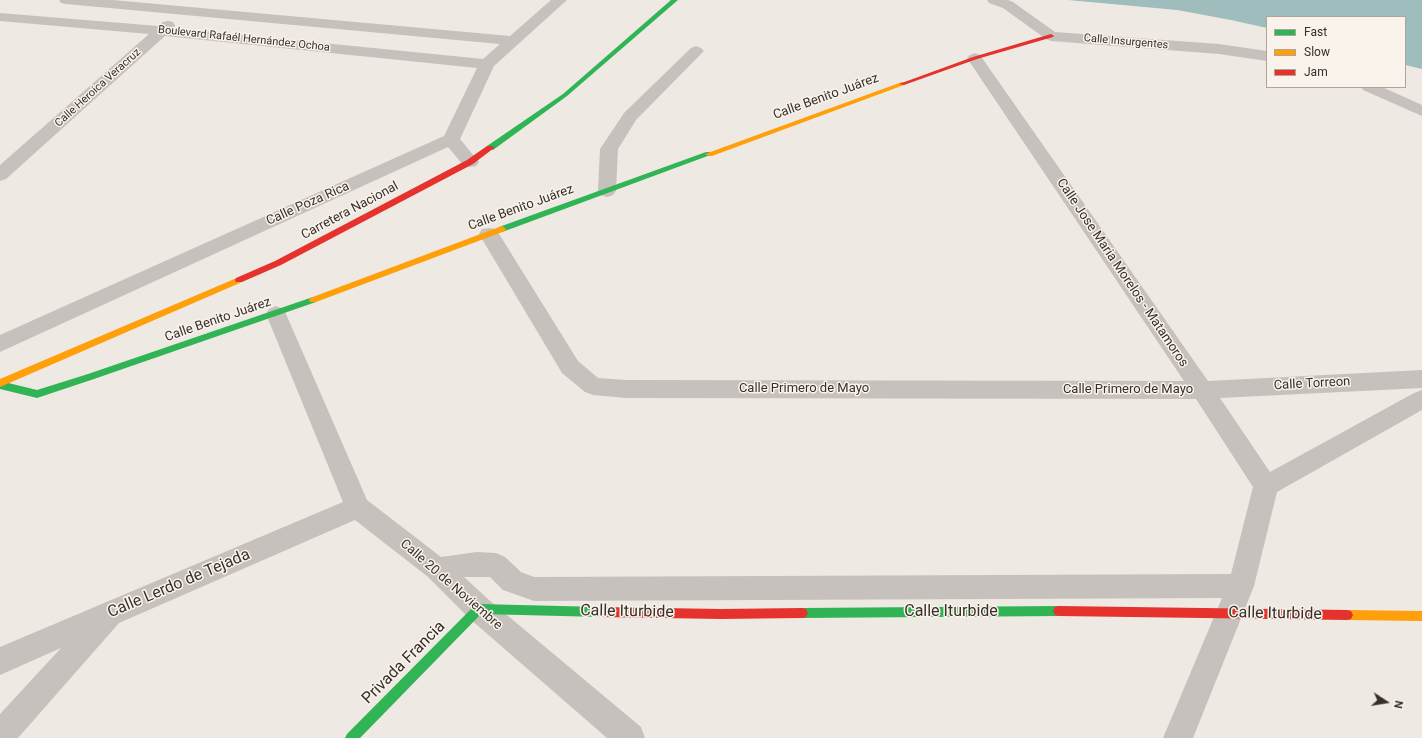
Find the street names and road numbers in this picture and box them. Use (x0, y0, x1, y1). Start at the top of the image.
street label: Boulevard Rafaél Hernández Ochoa (157, 23, 331, 55)
street label: Calle Insurgentes (1083, 32, 1169, 52)
street label: Calle Heroica Veracruz (52, 46, 144, 130)
street label: Calle Benito Juárez (771, 71, 881, 123)
street label: Calle Jose Maria Morelos - Matamoros (1053, 176, 1191, 370)
street label: Calle Poza Rica (264, 179, 352, 229)
street label: Carretera Nacional (299, 179, 401, 243)
street label: Calle Benito Juárez (466, 182, 576, 234)
street label: Calle Benito Juárez (163, 295, 273, 345)
street label: Calle Torreon (1273, 374, 1351, 394)
street label: Calle Primero de Mayo (739, 381, 869, 397)
street label: Calle Primero de Mayo (1063, 382, 1193, 398)
street label: Calle 20 de Noviembre (397, 536, 505, 634)
street label: Calle Lerdo de Tejada (105, 545, 253, 623)
street label: Calle Iturbide (580, 602, 674, 622)
street label: Calle Iturbide (904, 602, 998, 622)
street label: Calle Iturbide (1228, 604, 1322, 624)
street label: Privada Francia (358, 617, 450, 709)

